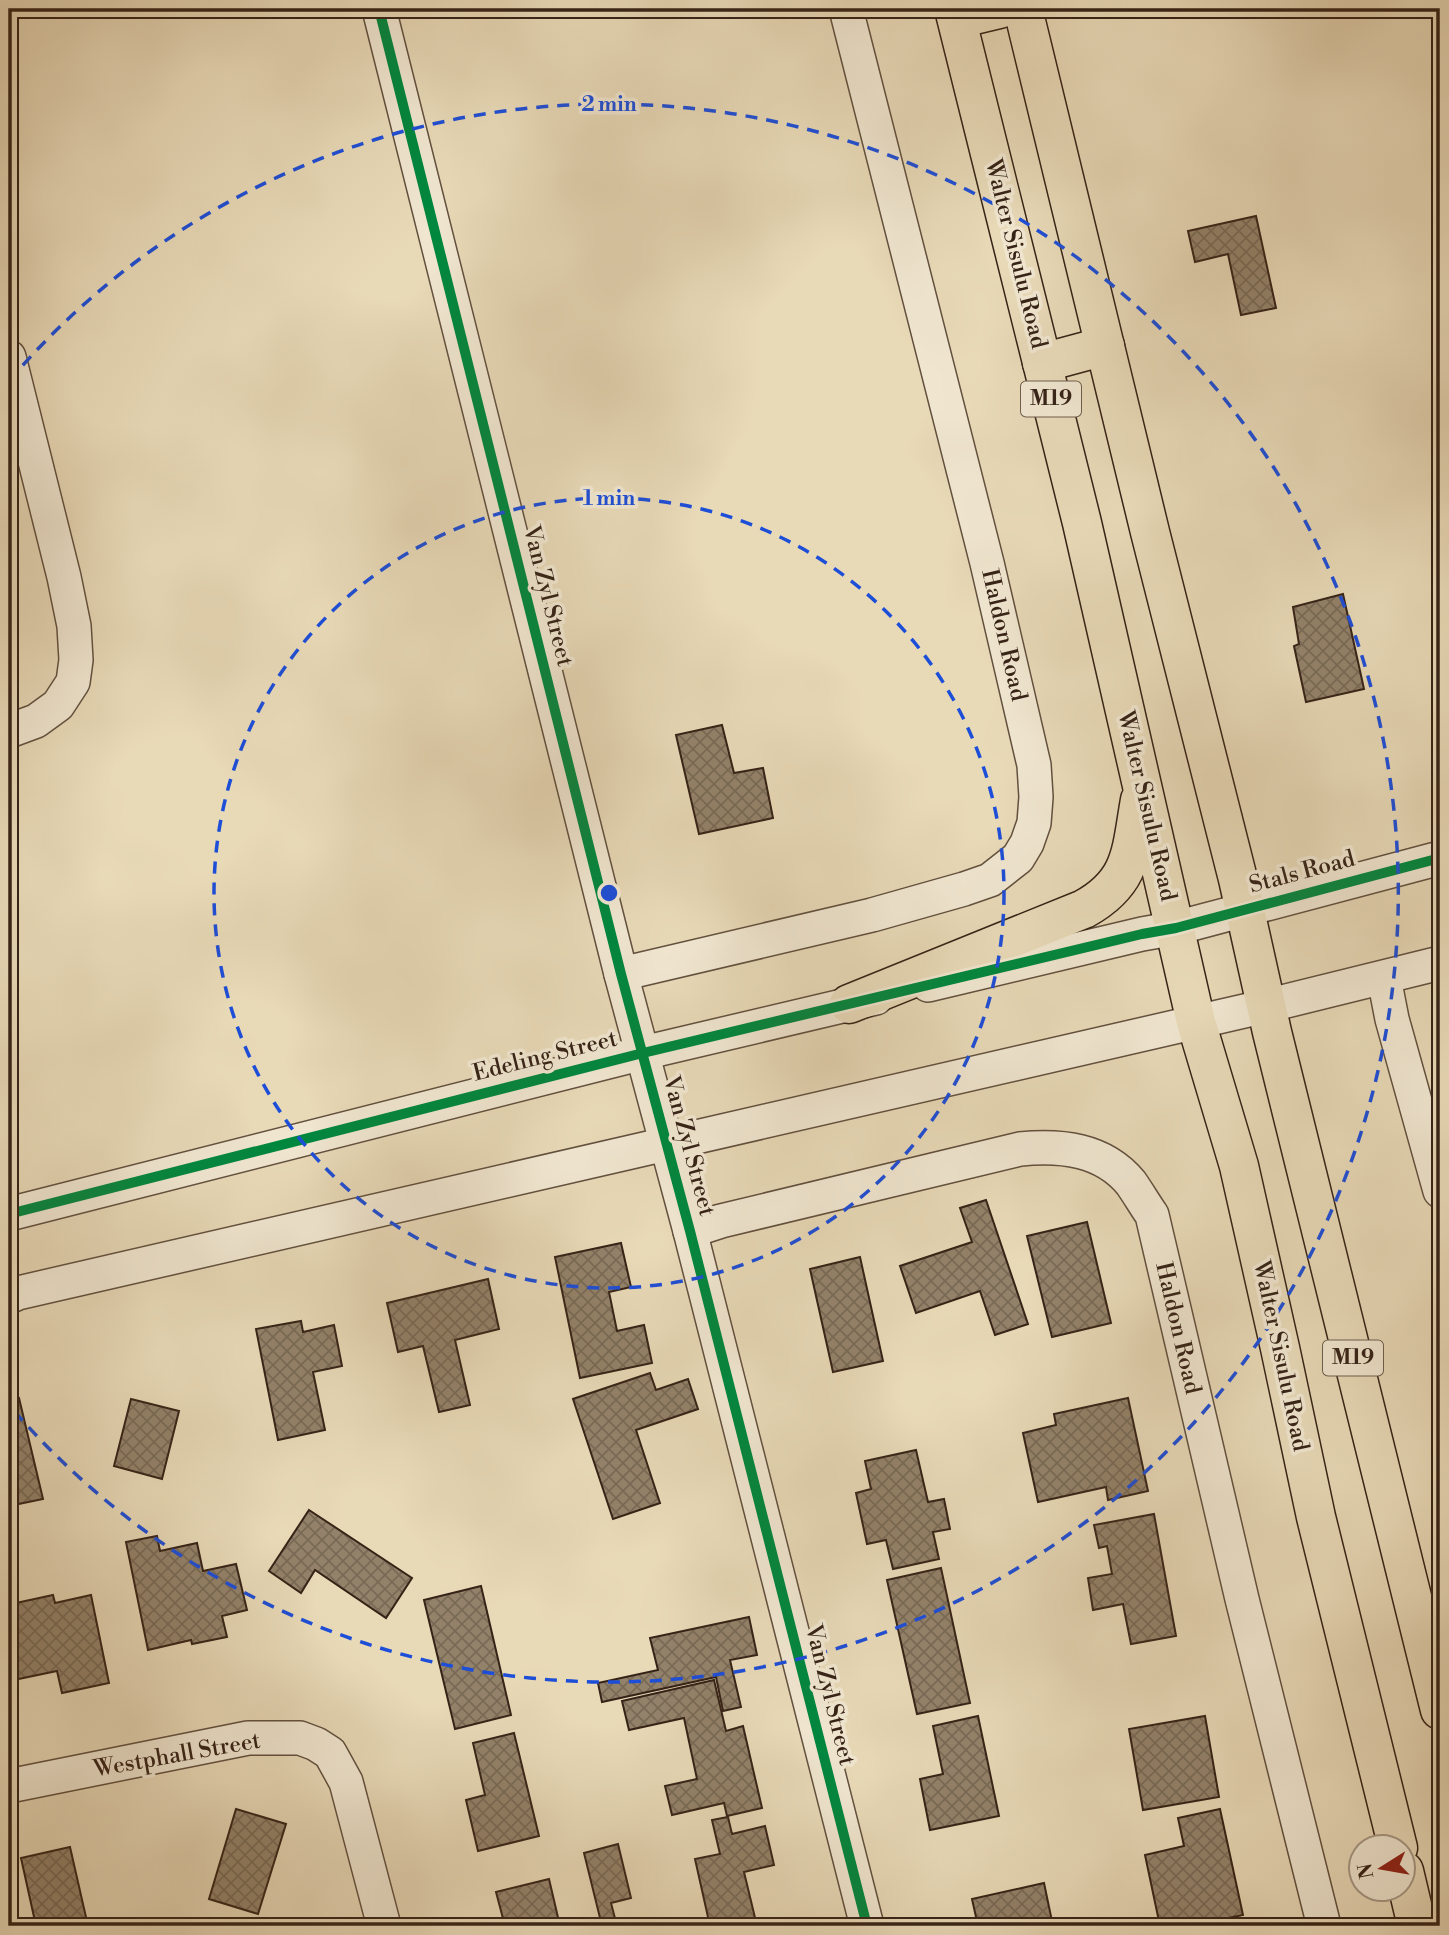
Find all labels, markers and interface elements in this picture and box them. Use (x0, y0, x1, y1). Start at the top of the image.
text: 2 min (581, 92, 637, 118)
street label: Walter Sisulu Road (979, 155, 1053, 352)
road number: M19 (1021, 382, 1081, 416)
text: 1 min (583, 486, 635, 512)
street label: Van Zyl Street (517, 522, 579, 669)
street label: Haldon Road (975, 566, 1033, 704)
street label: Walter Sisulu Road (1111, 707, 1182, 904)
street label: Stals Road (1246, 844, 1358, 900)
centre of rings (597, 881, 621, 905)
street label: Edeling Street (470, 1025, 620, 1087)
street label: Van Zyl Street (657, 1072, 721, 1219)
street label: Walter Sisulu Road (1247, 1257, 1315, 1454)
street label: Haldon Road (1149, 1259, 1207, 1397)
road number: M19 (1323, 1340, 1383, 1376)
street label: Van Zyl Street (799, 1621, 861, 1768)
street label: Westphall Street (90, 1727, 263, 1784)
north arrow (1348, 1834, 1418, 1904)
text: N (1353, 1861, 1380, 1881)

